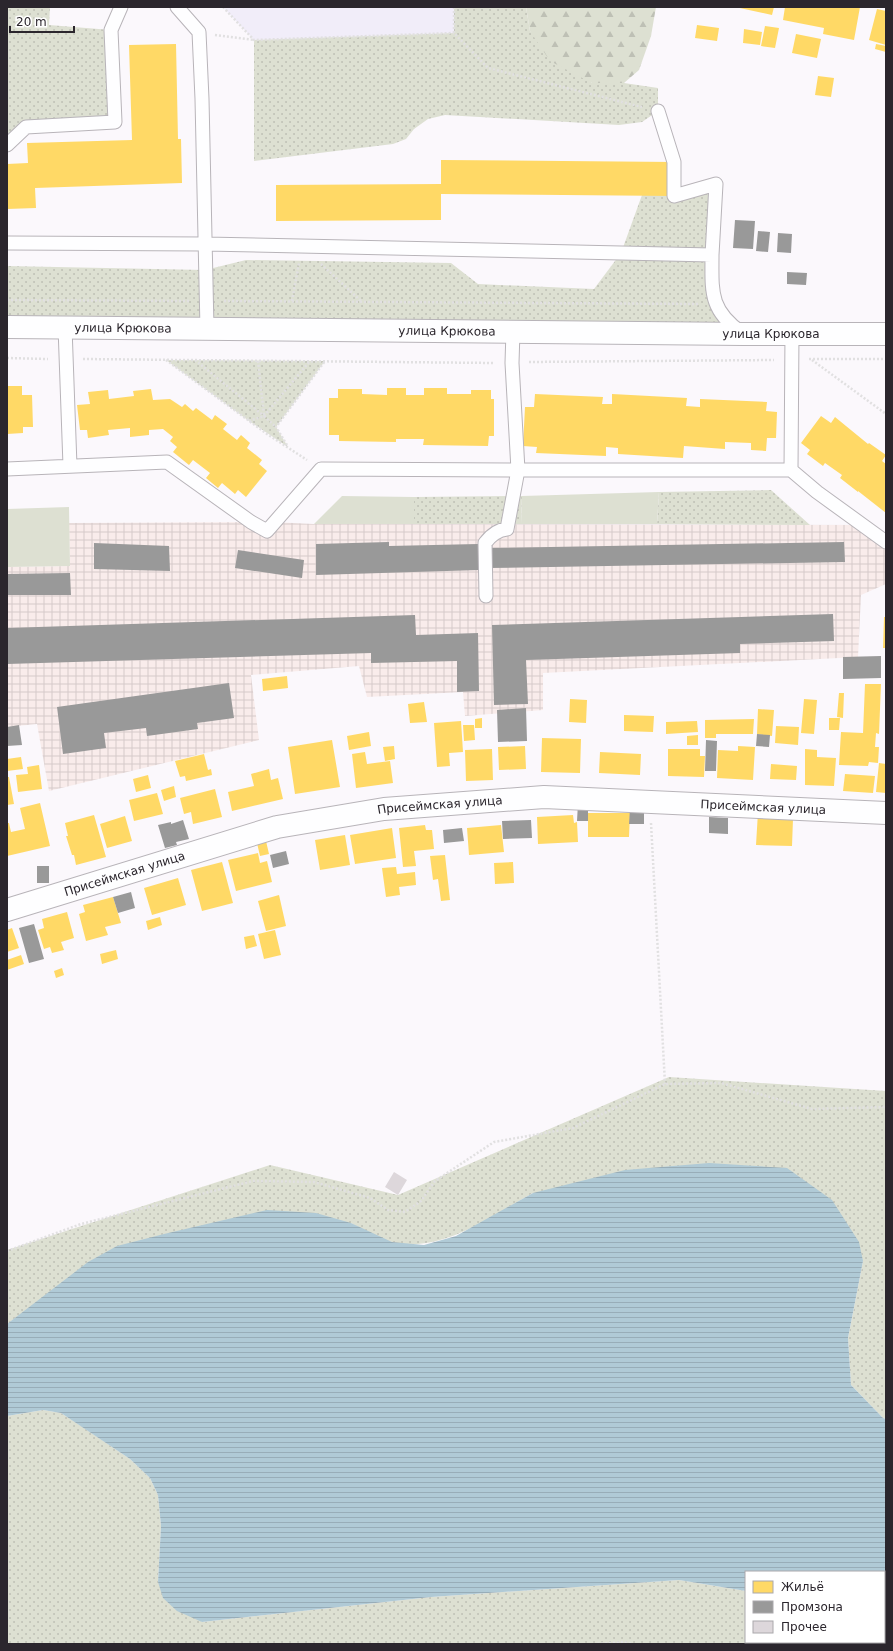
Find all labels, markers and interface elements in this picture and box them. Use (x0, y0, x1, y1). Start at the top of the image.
scale bar (10, 8, 74, 34)
text: 20 m (16, 15, 47, 29)
street label: улица Крюкова (74, 321, 172, 336)
street label: улица Крюкова (398, 324, 496, 339)
street label: улица Крюкова (722, 327, 820, 341)
street label: Присеймская улица (376, 793, 503, 817)
street label: Присеймская улица (700, 797, 826, 817)
street label: Присеймская улица (62, 849, 187, 899)
legend (745, 1571, 885, 1643)
text: Жильё (781, 1580, 824, 1594)
text: Промзона (781, 1600, 843, 1614)
text: Прочее (781, 1620, 827, 1634)

